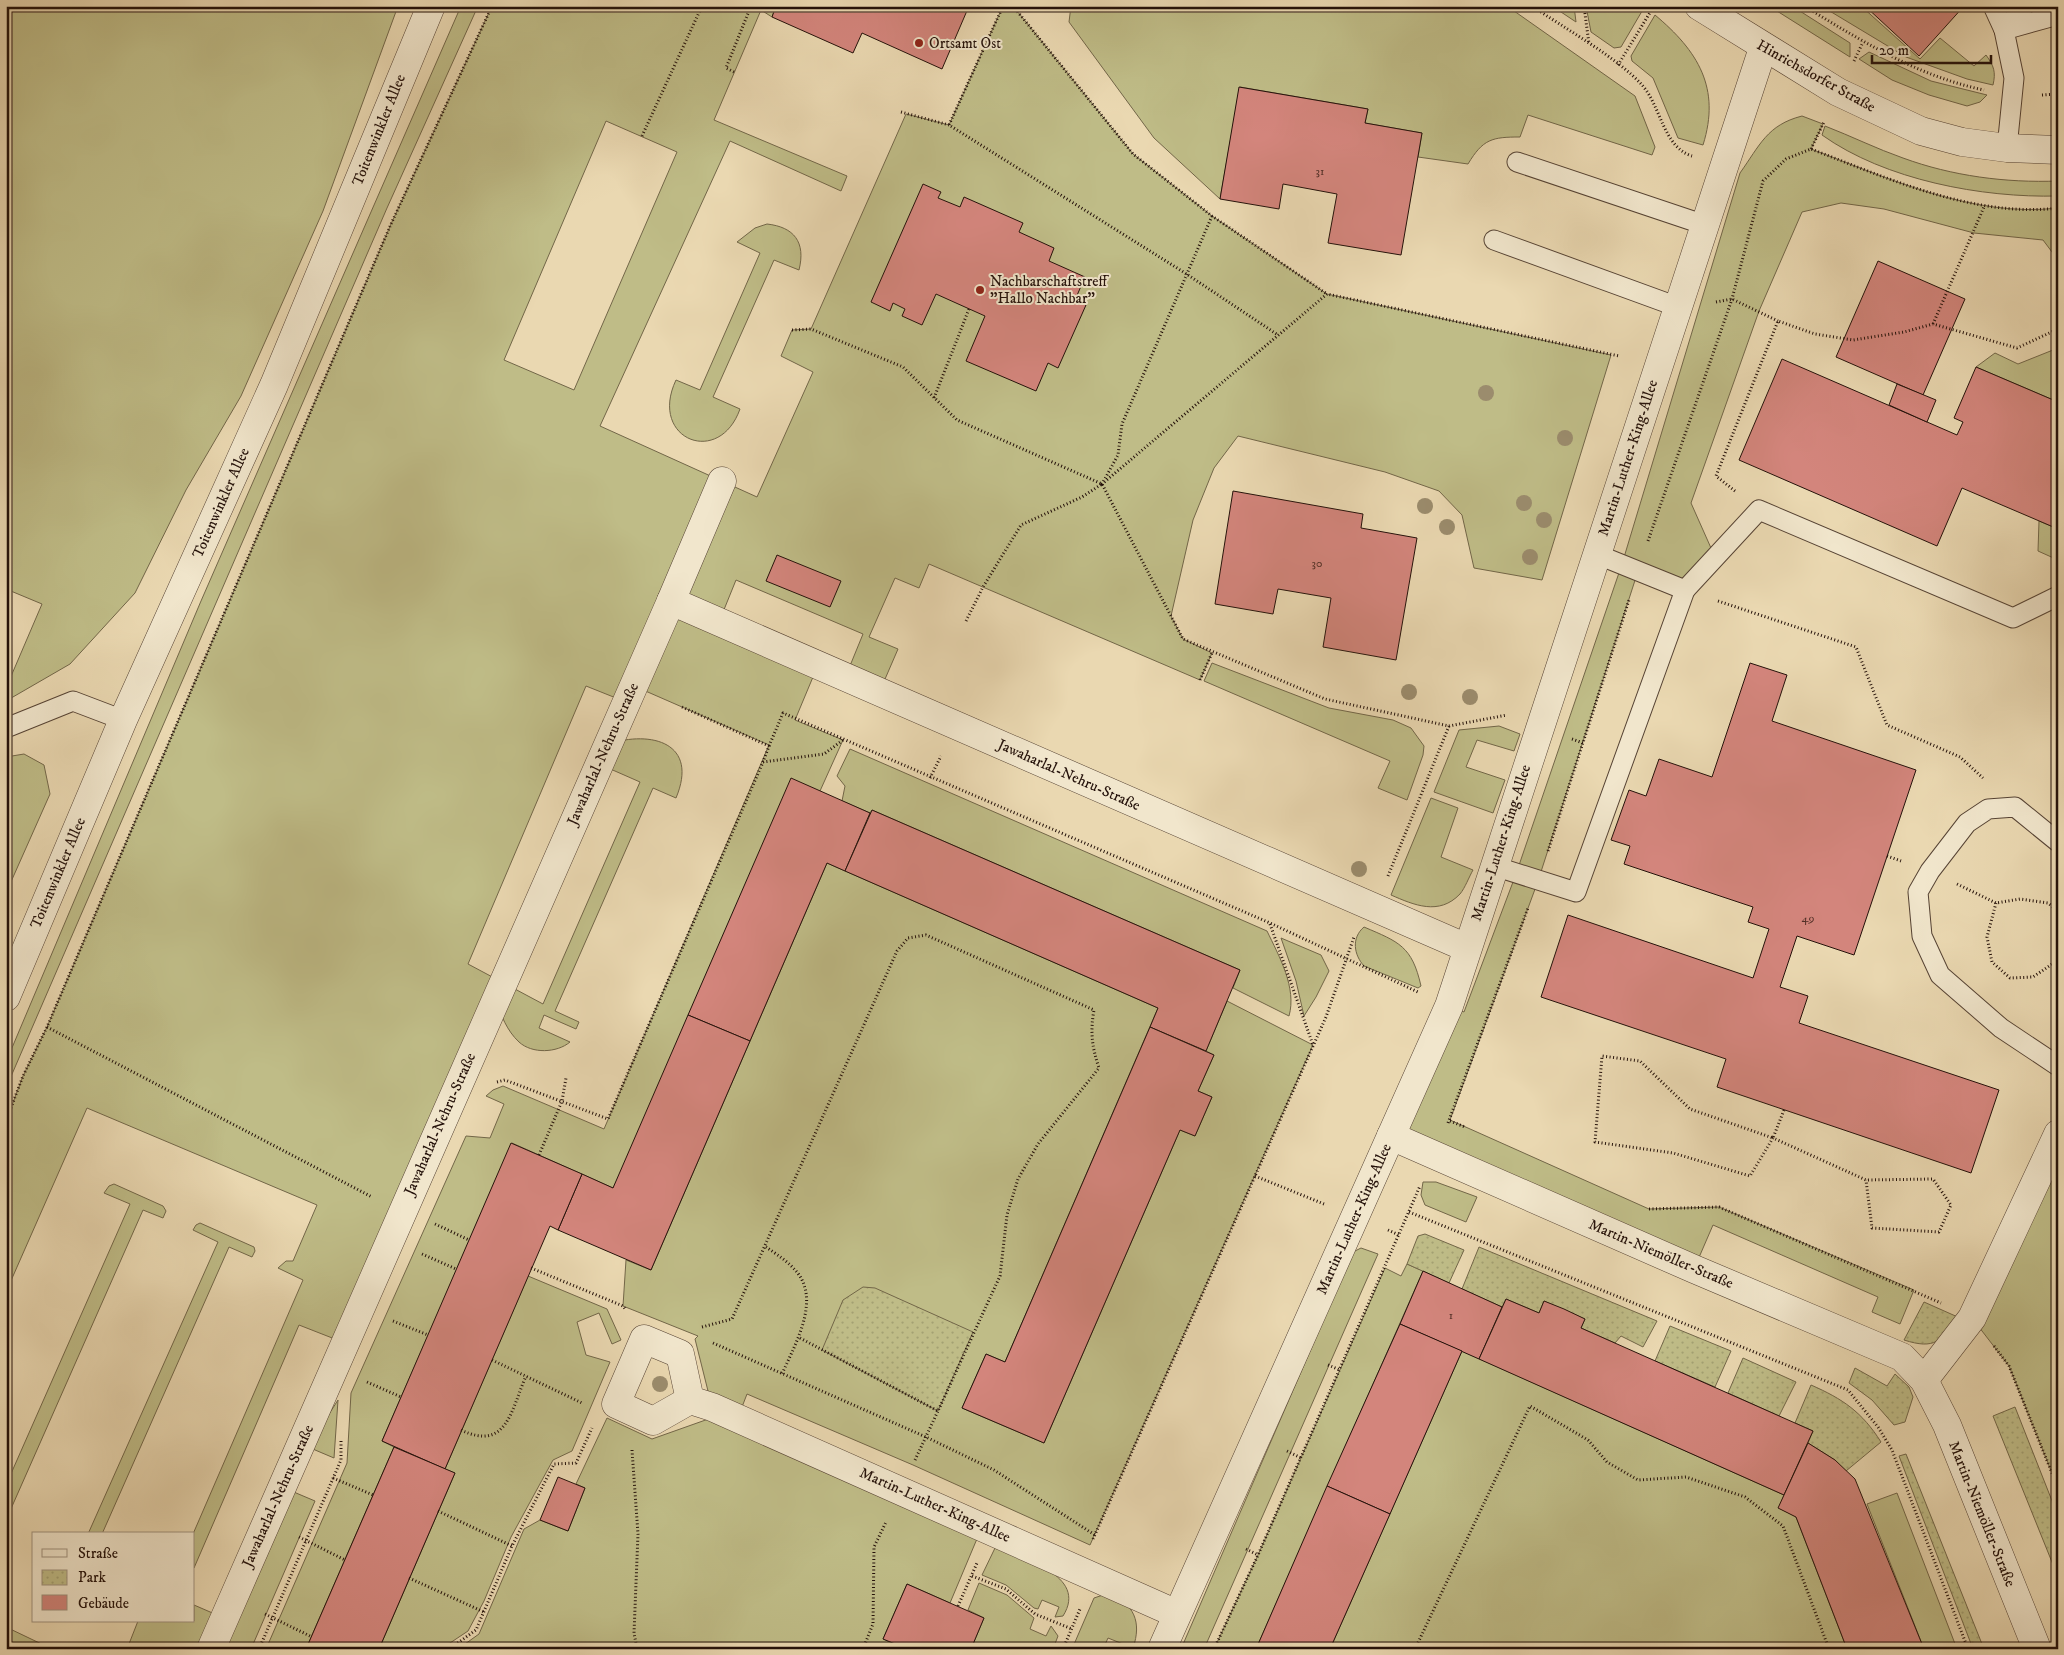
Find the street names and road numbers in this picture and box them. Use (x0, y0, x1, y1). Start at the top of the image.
street label: Hinrichsdorfer Straße (1753, 35, 1879, 117)
street label: Toitenwinkler Allee (348, 71, 410, 189)
street label: Martin-Luther-King-Allee (1594, 377, 1662, 539)
street label: Toitenwinkler Allee (188, 445, 254, 561)
street label: Jawaharlal-Nehru-Straße (562, 680, 643, 830)
street label: Jawaharlal-Nehru-Straße (993, 734, 1143, 815)
street label: Martin-Luther-King-Allee (1467, 762, 1535, 924)
street label: Toitenwinkler Allee (26, 815, 90, 931)
street label: Jawaharlal-Nehru-Straße (399, 1050, 480, 1200)
street label: Martin-Luther-King-Allee (1312, 1141, 1396, 1297)
street label: Martin-Niemöller-Straße (1586, 1215, 1736, 1293)
street label: Jawaharlal-Nehru-Straße (237, 1422, 318, 1572)
street label: Martin-Niemöller-Straße (1944, 1438, 2020, 1590)
street label: Martin-Luther-King-Allee (857, 1463, 1013, 1547)

